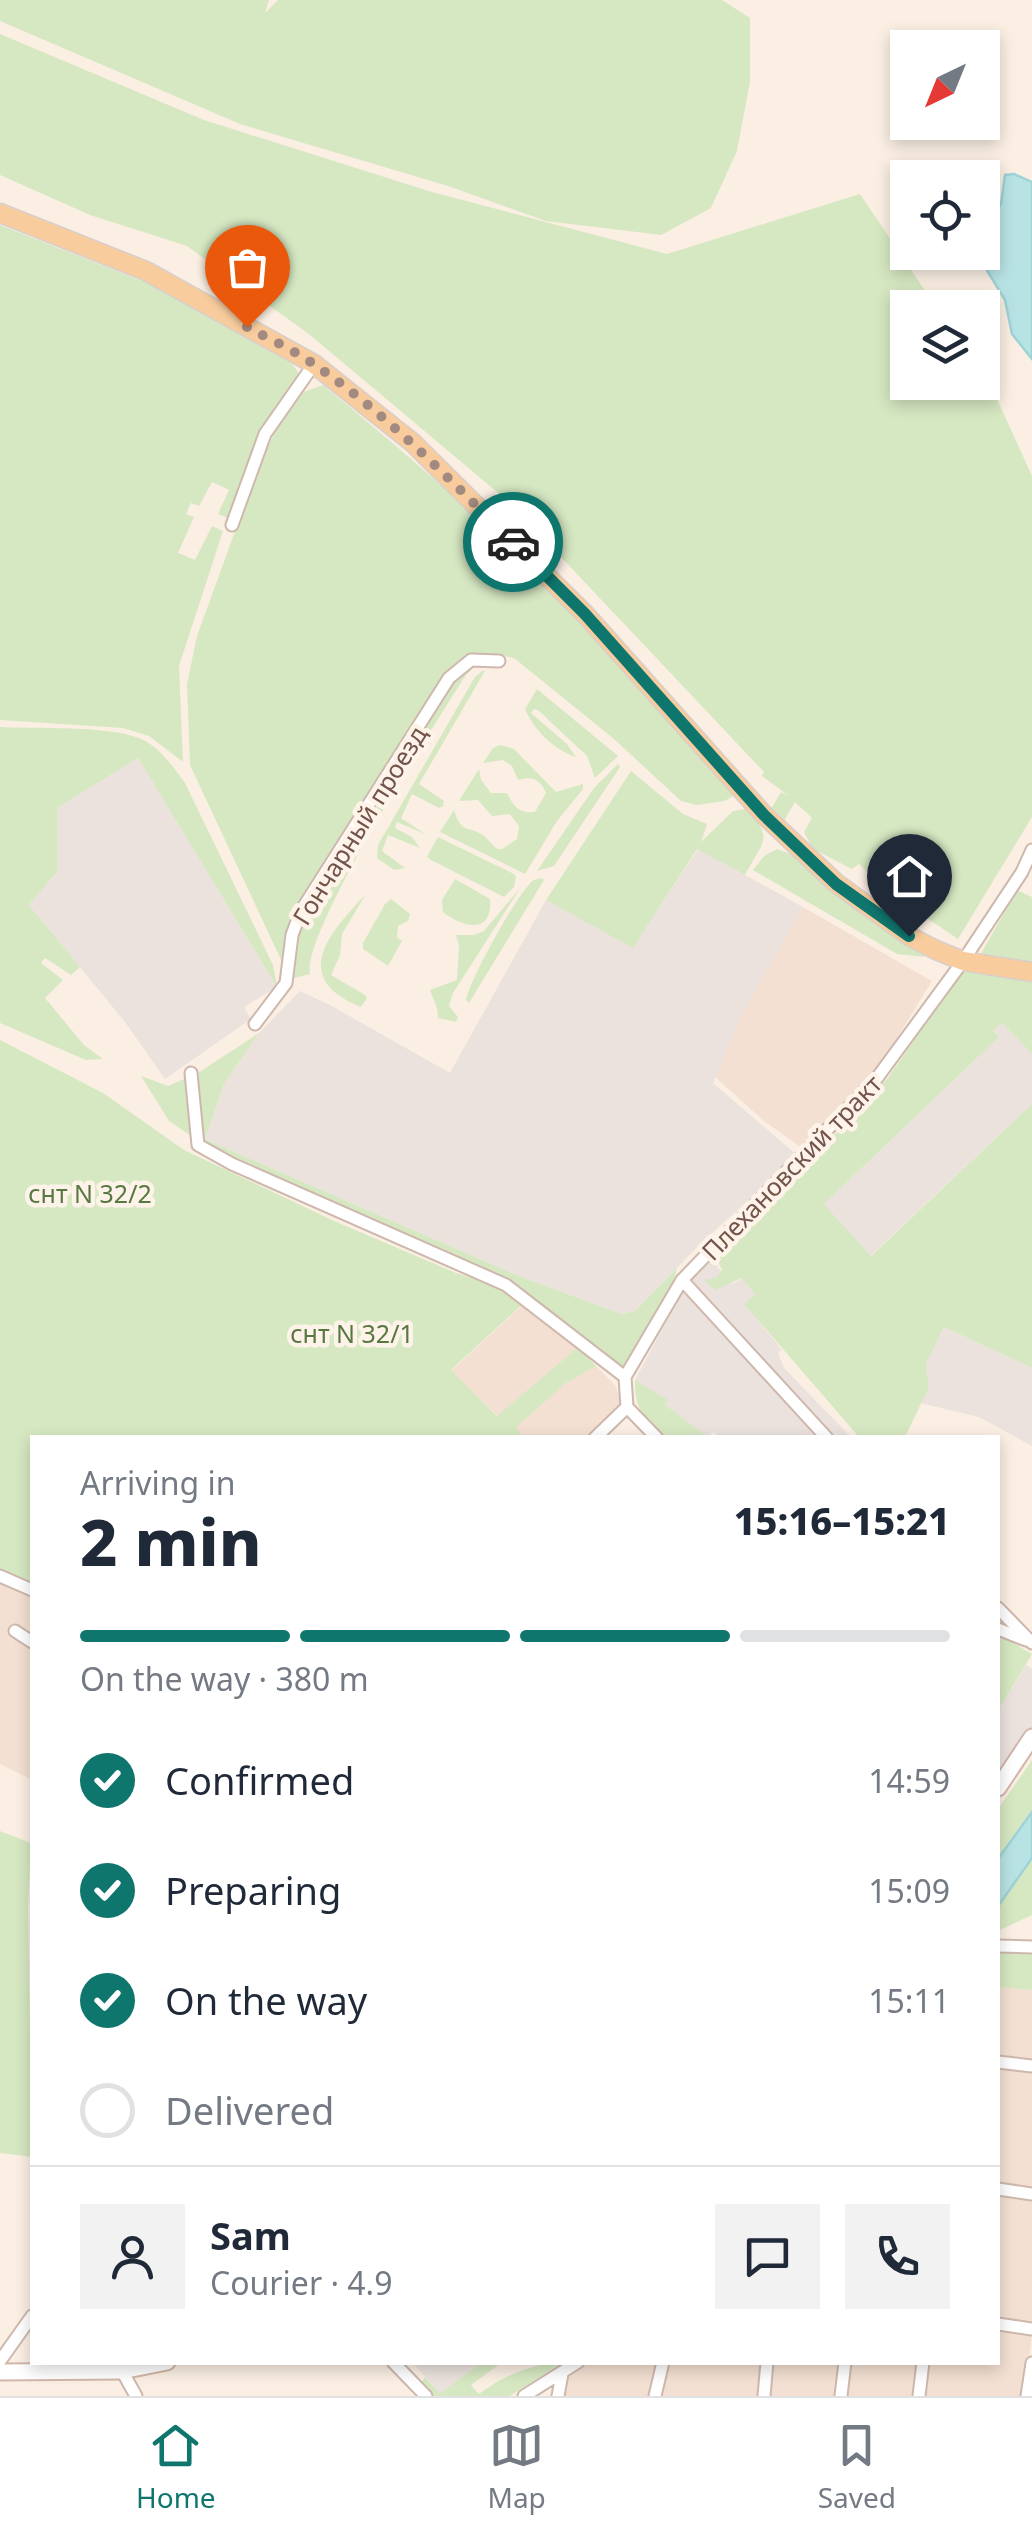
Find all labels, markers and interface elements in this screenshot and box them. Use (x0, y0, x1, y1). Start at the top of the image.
north arrow (890, 30, 1000, 140)
map controls (890, 30, 1000, 400)
button: locate (890, 160, 1000, 270)
pin (205, 225, 290, 328)
icon: bag (220, 240, 275, 295)
button: layers (890, 290, 1000, 400)
courier (463, 492, 563, 592)
icon: car (486, 515, 541, 570)
street label: Гончарный проезд (284, 719, 434, 931)
pin (867, 834, 952, 937)
icon: home (882, 849, 937, 904)
street label: Плехановский тракт (693, 1067, 889, 1267)
park label: снт N 32/2 (28, 1176, 152, 1210)
park label: снт N 32/1 (290, 1316, 414, 1350)
text: Arriving in (80, 1461, 235, 1504)
text: 15:16–15:21 (734, 1494, 950, 1546)
text: 2 min (80, 1497, 262, 1585)
text: On the way · 380 m (80, 1657, 369, 1700)
icon: check (80, 1753, 135, 1808)
text: Confirmed (165, 1754, 354, 1806)
text: 14:59 (868, 1759, 950, 1802)
icon: check (80, 1863, 135, 1918)
text: Preparing (165, 1864, 341, 1916)
text: 15:09 (868, 1869, 950, 1912)
icon: check (80, 1973, 135, 2028)
text: On the way (165, 1974, 367, 2026)
text: 15:11 (868, 1979, 950, 2022)
text: Delivered (165, 2084, 334, 2136)
button: person (80, 2204, 185, 2309)
button: chat (715, 2204, 820, 2309)
button: phone (845, 2204, 950, 2309)
text: Sam (210, 2209, 291, 2261)
text: Courier · 4.9 (210, 2261, 393, 2304)
tab: Home (136, 2418, 216, 2516)
tab: Map (488, 2418, 546, 2516)
tab: Saved (818, 2418, 896, 2516)

